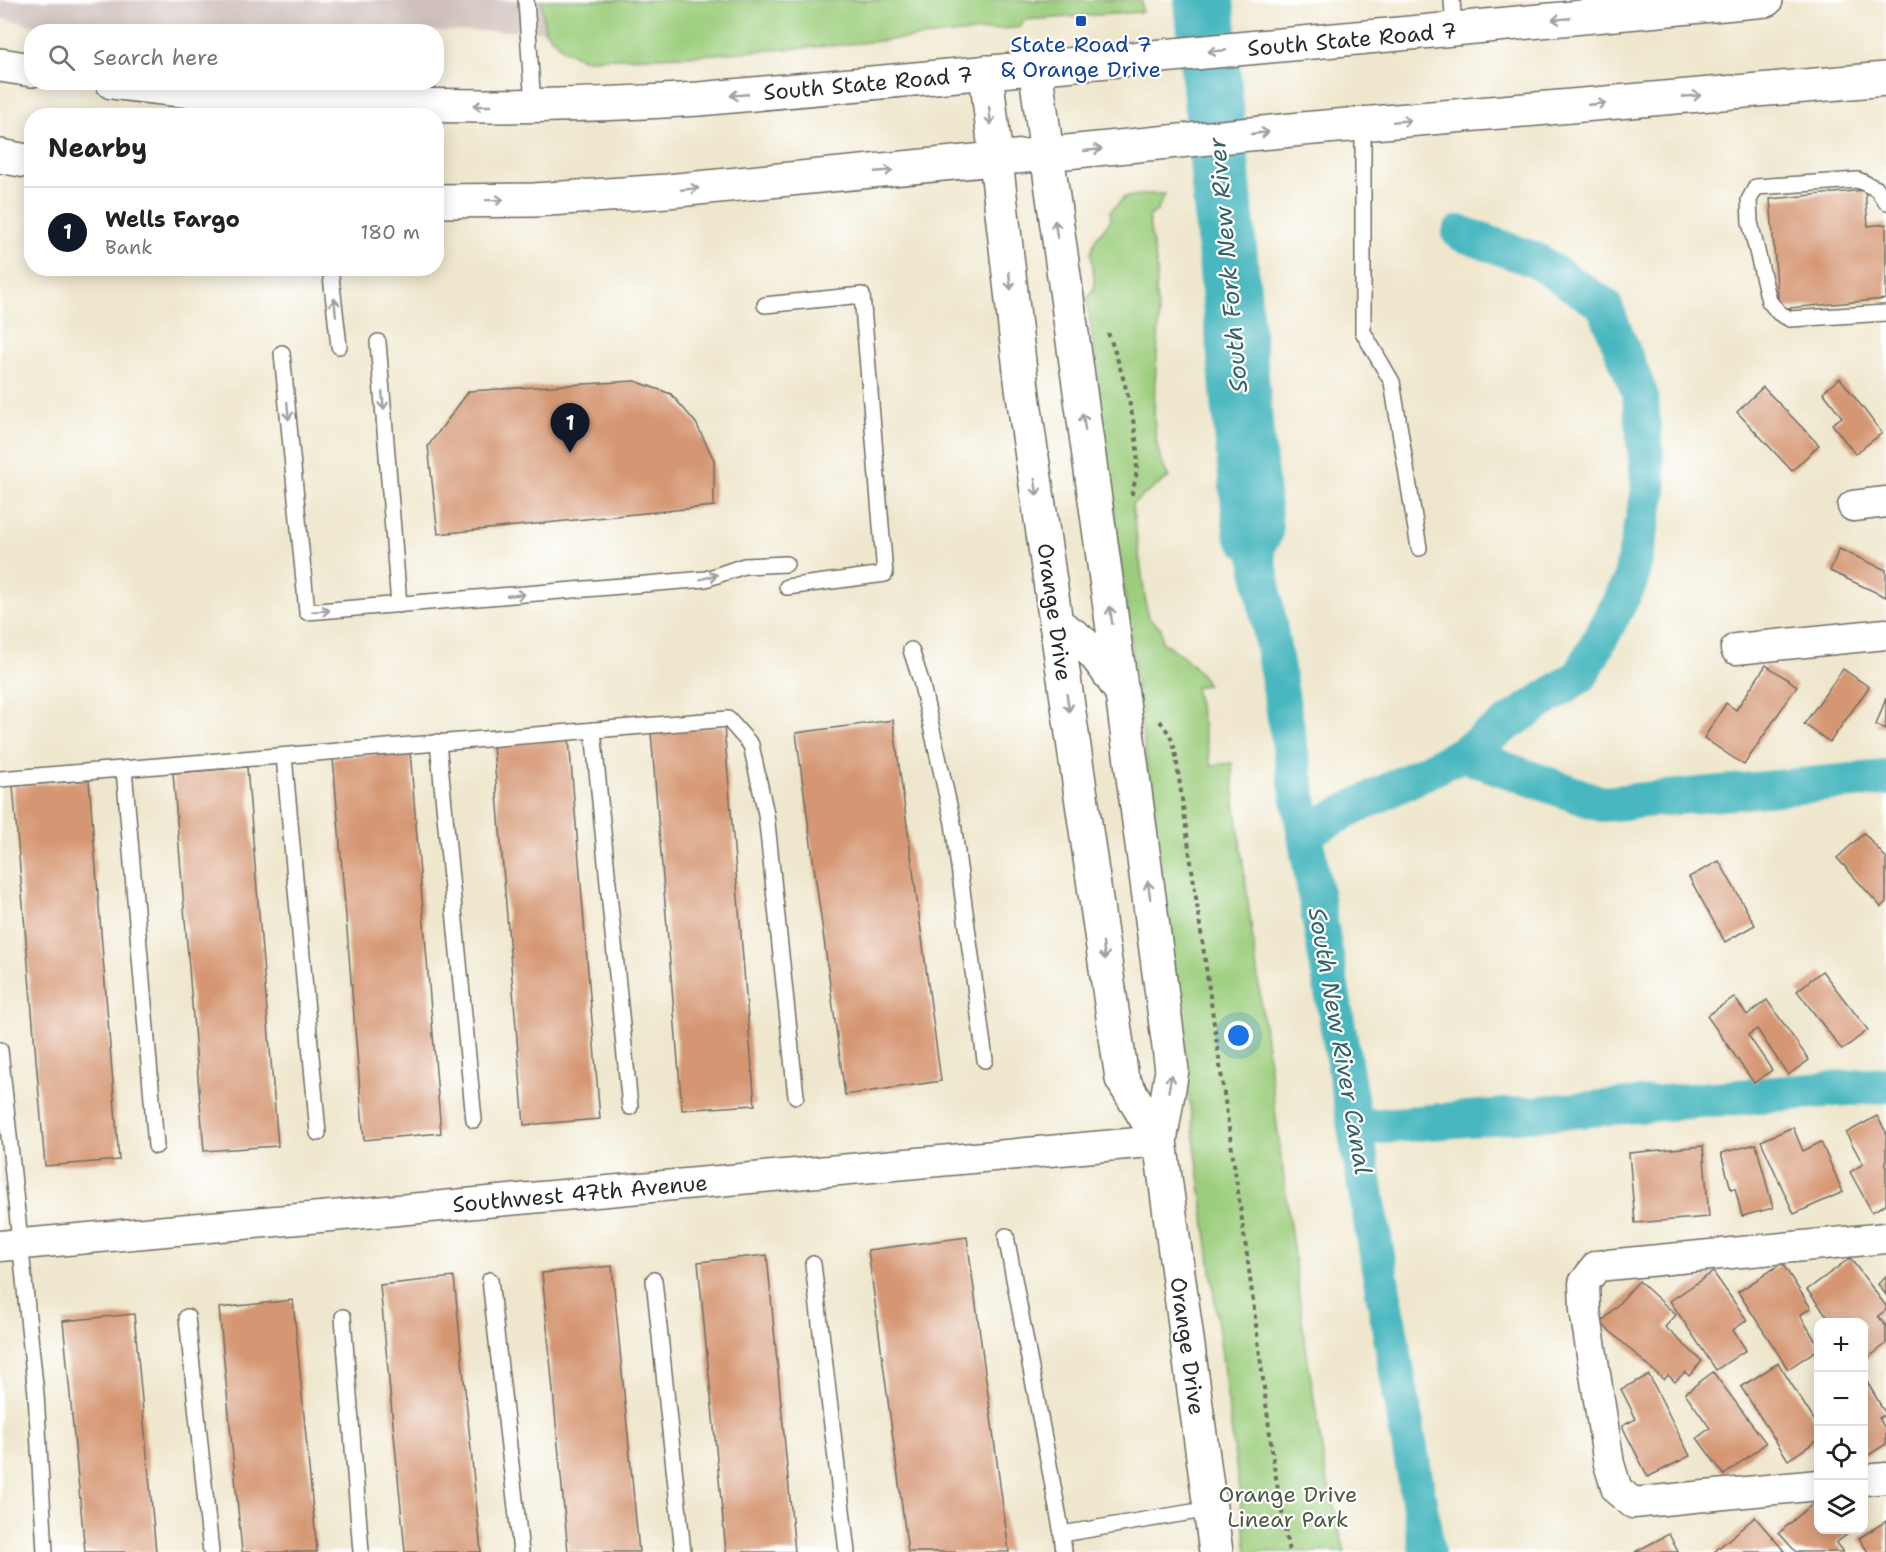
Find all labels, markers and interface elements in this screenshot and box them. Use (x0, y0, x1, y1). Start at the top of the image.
marker: State Road 7 & Orange Drive (1074, 14, 1088, 28)
one-way arrow (1552, 14, 1572, 25)
street label: South State Road 7 (1246, 16, 1458, 63)
search box (24, 24, 444, 90)
place label: State Road 7 & Orange Drive (1001, 30, 1161, 84)
icon: search (45, 41, 78, 74)
text: Search here (93, 43, 219, 72)
one-way arrow (1207, 46, 1227, 57)
street label: South State Road 7 (762, 60, 974, 107)
one-way arrow (730, 90, 750, 101)
one-way arrow (1682, 90, 1701, 101)
one-way arrow (1586, 98, 1606, 109)
one-way arrow (472, 100, 492, 112)
one-way arrow (985, 106, 996, 125)
one-way arrow (1392, 115, 1412, 126)
one-way arrow (1250, 127, 1270, 138)
text: Nearby (48, 130, 147, 165)
water label: South Fork New River (1201, 135, 1255, 394)
one-way arrow (1082, 144, 1102, 155)
one-way arrow (873, 165, 893, 176)
one-way arrow (679, 183, 699, 194)
one-way arrow (484, 194, 504, 206)
text: Wells Fargo (105, 205, 240, 234)
text: 1 (63, 219, 72, 245)
text: 180 m (360, 219, 420, 245)
one-way arrow (1051, 219, 1062, 239)
text: Bank (105, 234, 153, 260)
one-way arrow (1004, 270, 1015, 290)
one-way arrow (329, 298, 340, 318)
one-way arrow (377, 390, 388, 410)
one-way arrow (283, 401, 294, 421)
pin: 1 (550, 404, 590, 453)
one-way arrow (1078, 412, 1089, 432)
one-way arrow (1031, 477, 1042, 497)
street label: Orange Drive (1030, 541, 1079, 683)
one-way arrow (700, 571, 719, 583)
one-way arrow (505, 589, 525, 600)
one-way arrow (311, 605, 331, 616)
one-way arrow (1106, 605, 1117, 625)
one-way arrow (1062, 692, 1073, 712)
one-way arrow (1143, 880, 1154, 900)
water label: South New River Canal (1301, 905, 1379, 1177)
one-way arrow (1098, 940, 1109, 960)
your location (1224, 1021, 1253, 1050)
one-way arrow (1165, 1074, 1176, 1093)
street label: Southwest 47th Avenue (451, 1168, 709, 1219)
street label: Orange Drive (1163, 1275, 1212, 1417)
map controls (1814, 1318, 1868, 1534)
button: + (1814, 1318, 1868, 1372)
button: − (1814, 1372, 1868, 1426)
button: locate (1814, 1426, 1868, 1480)
park label: Orange Drive Linear Park (1219, 1480, 1357, 1534)
button: layers (1814, 1480, 1868, 1534)

